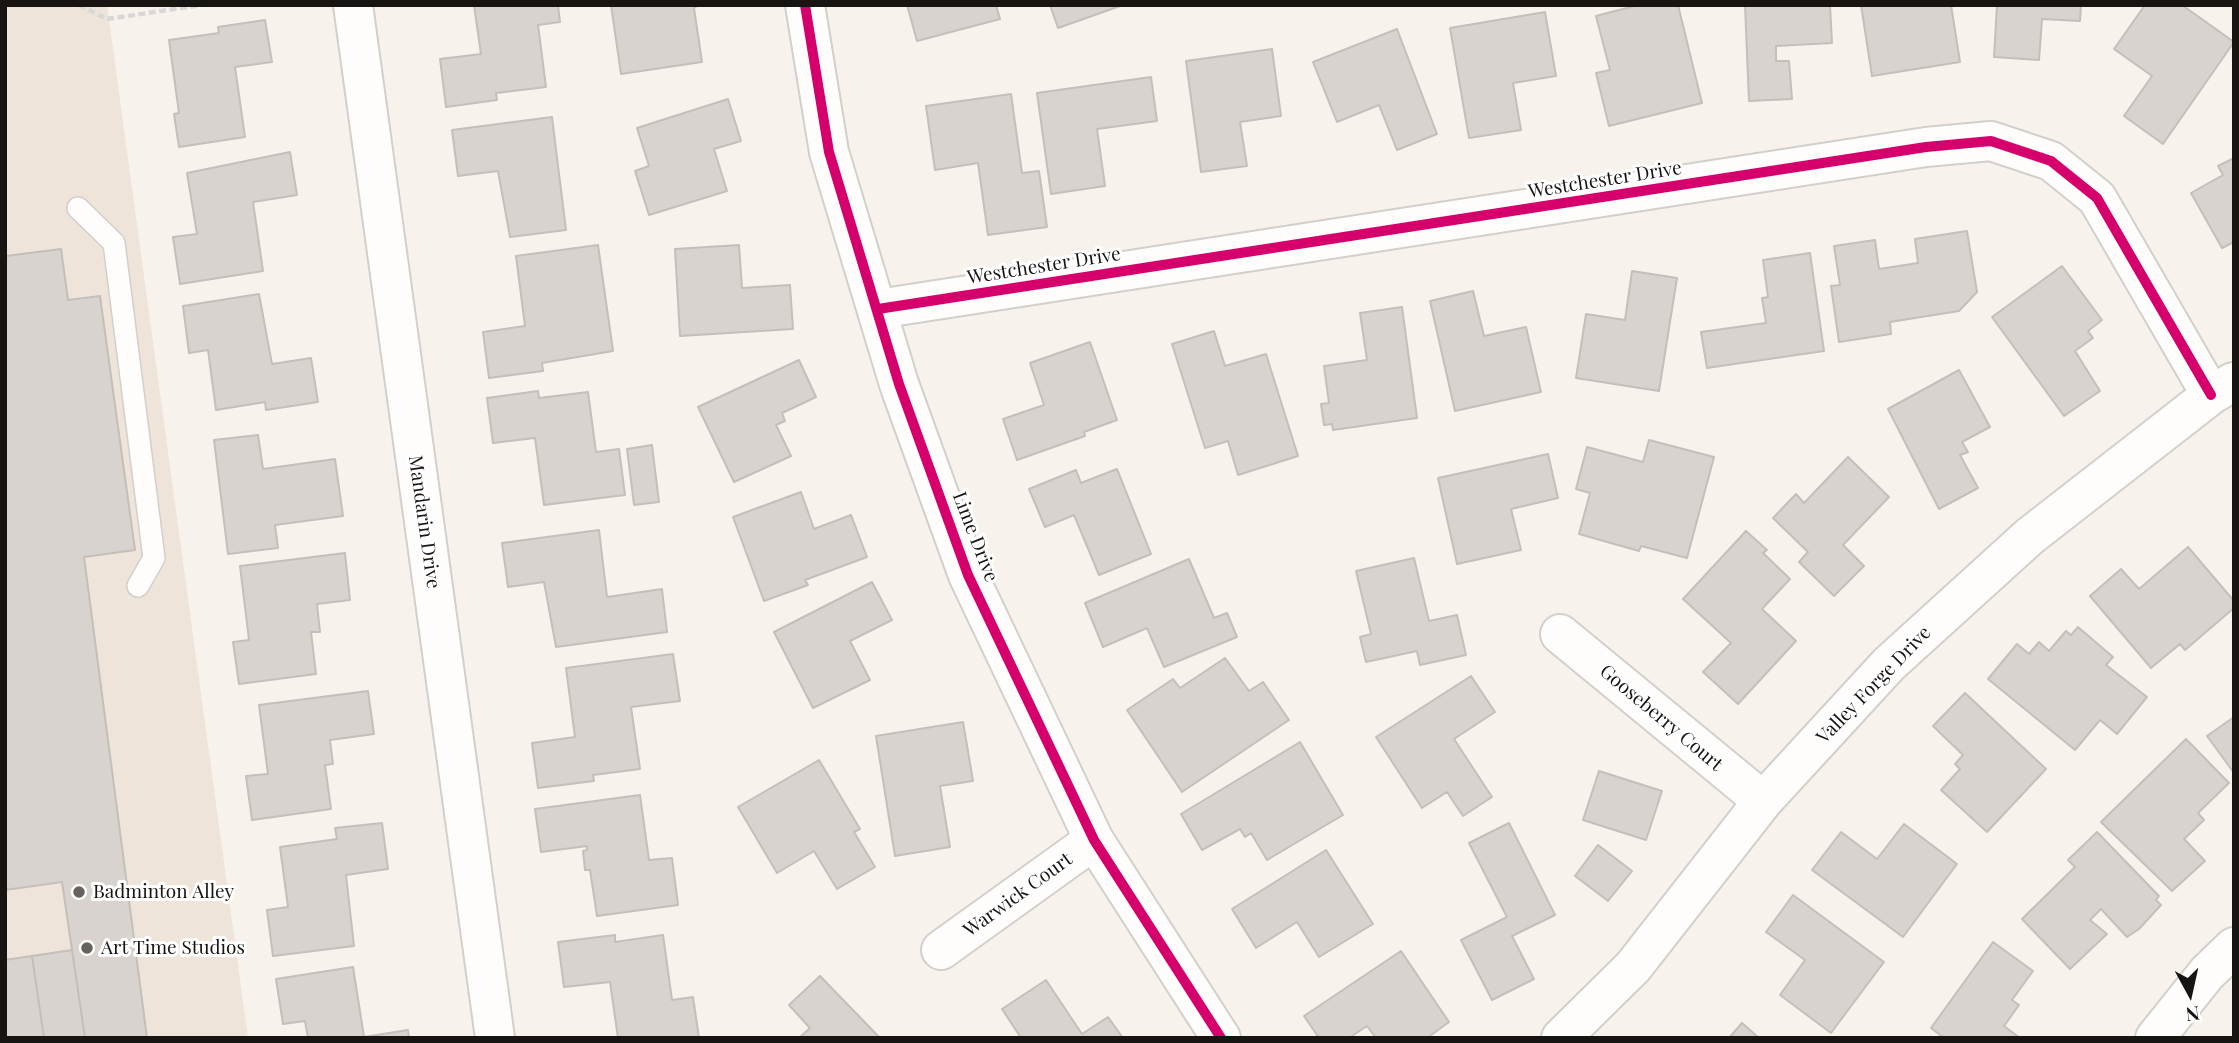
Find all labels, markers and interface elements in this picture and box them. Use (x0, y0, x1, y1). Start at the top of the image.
street label: Westchester Drive (1527, 157, 1683, 203)
street label: Westchester Drive (966, 243, 1122, 289)
street label: Mandarin Drive (403, 454, 445, 590)
street label: Lime Drive (947, 489, 1003, 585)
street label: Valley Forge Drive (1812, 621, 1936, 749)
street label: Gooseberry Court (1595, 660, 1727, 776)
street label: Warwick Court (959, 848, 1077, 942)
place label: Badminton Alley (93, 881, 234, 903)
marker: Badminton Alley (71, 884, 87, 900)
place label: Art Time Studios (101, 937, 245, 959)
marker: Art Time Studios (79, 940, 95, 956)
north arrow (2155, 959, 2225, 1029)
text: N (2184, 1001, 2202, 1029)

